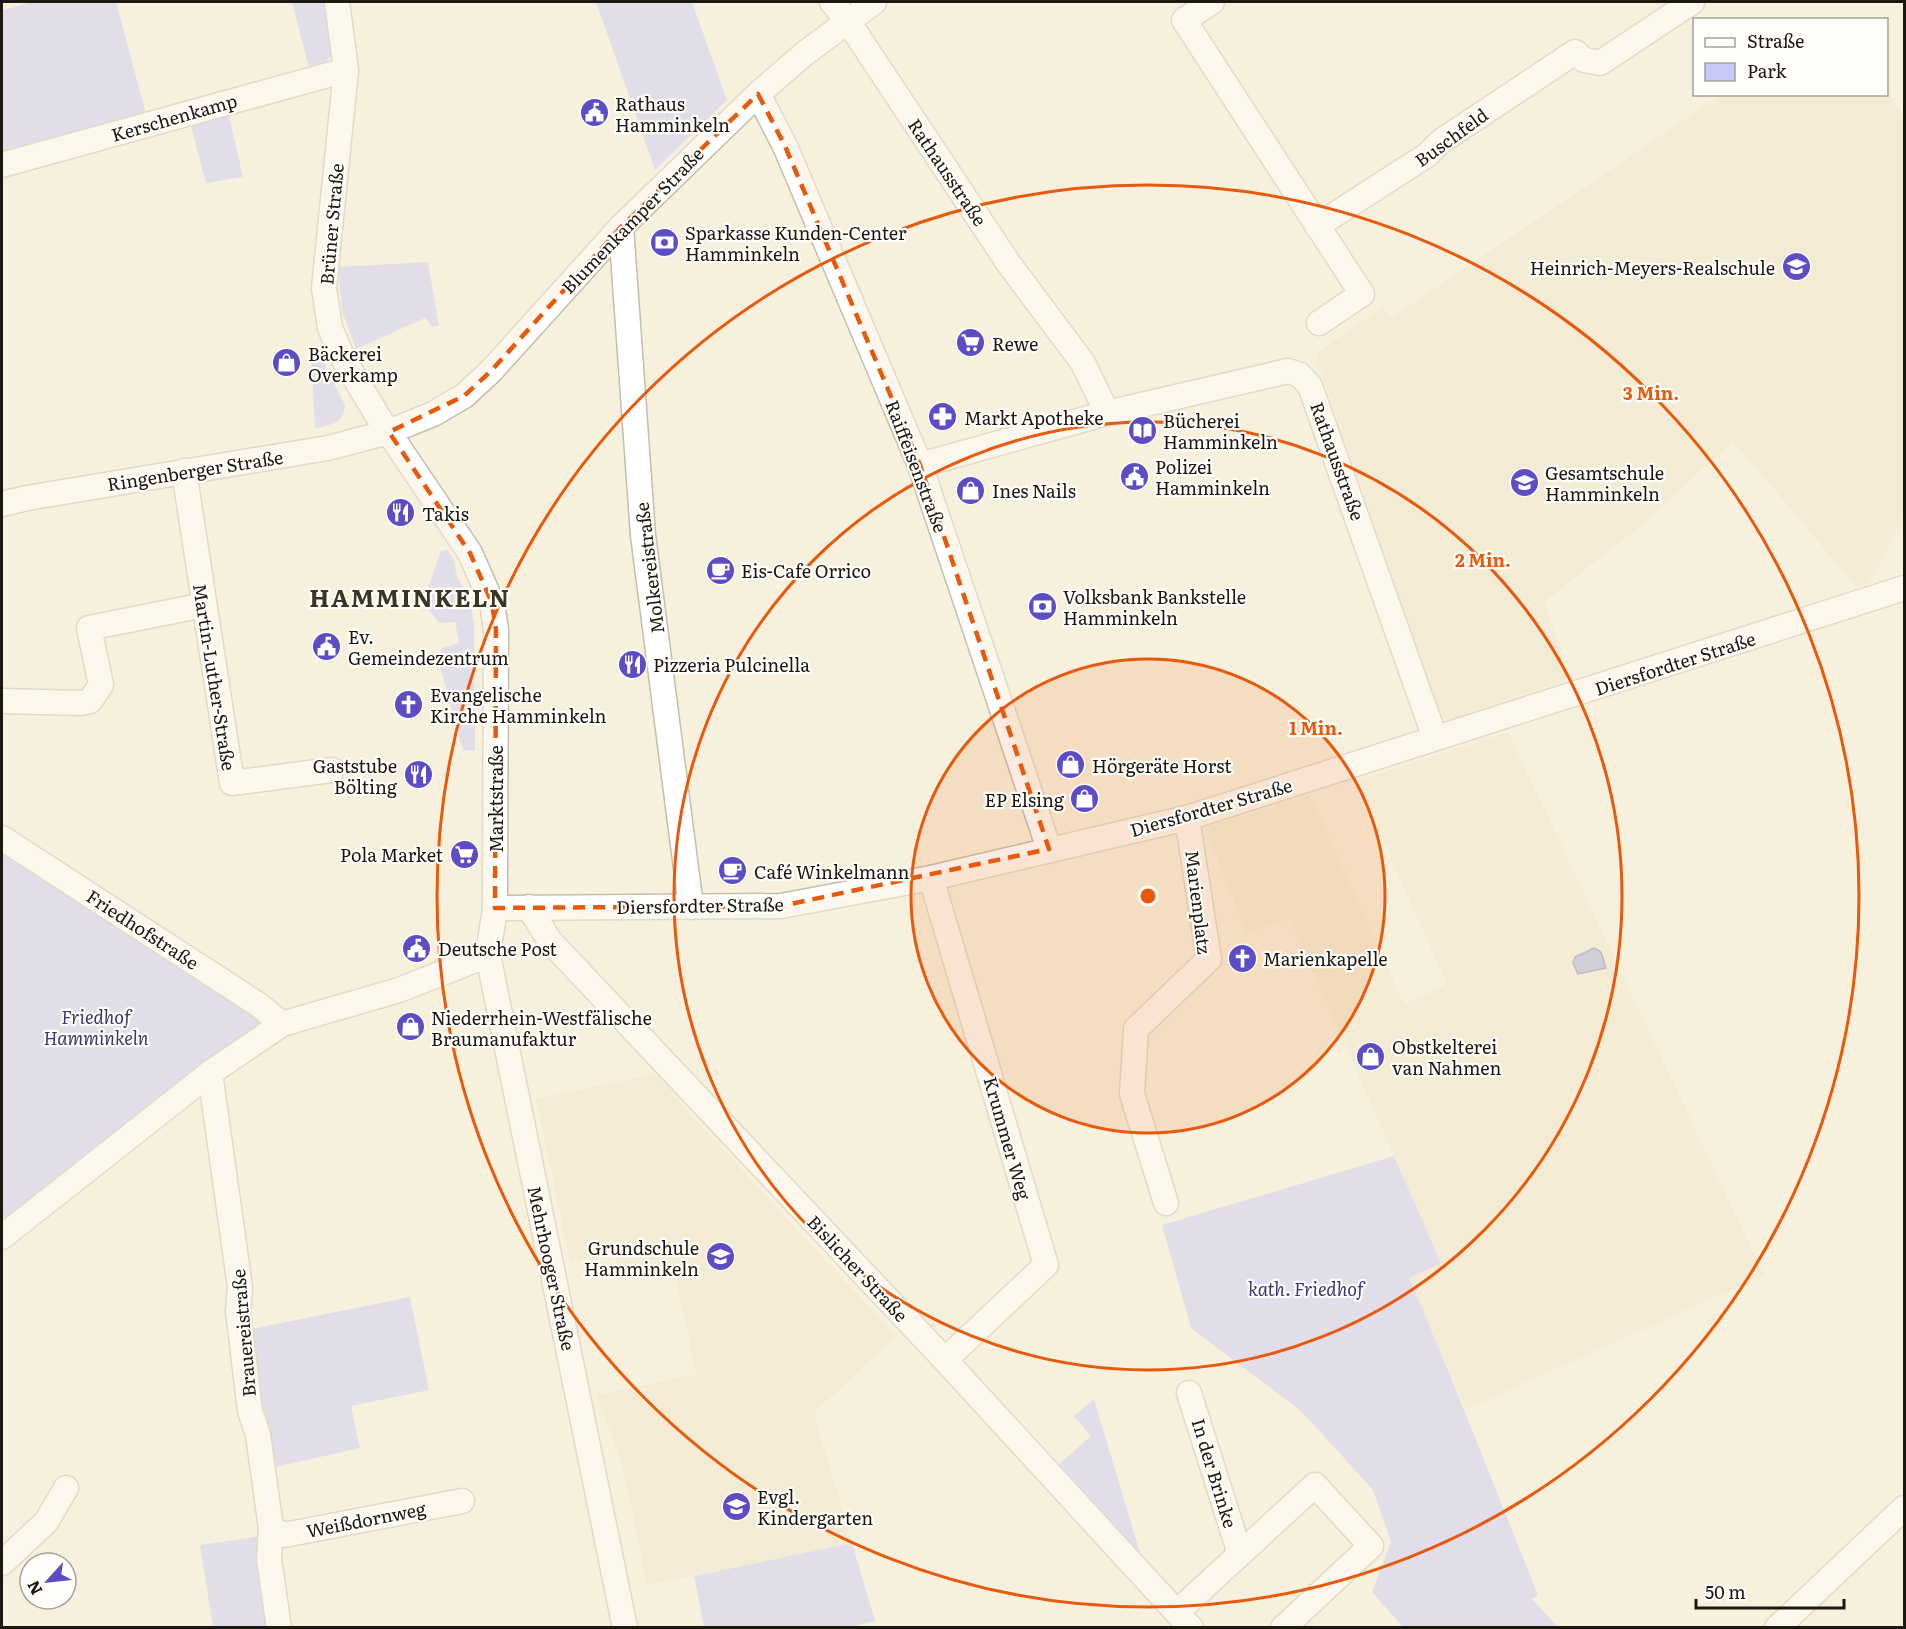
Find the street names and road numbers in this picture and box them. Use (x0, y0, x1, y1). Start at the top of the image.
street label: Kerschenkamp (108, 86, 240, 148)
street label: Buschfeld (1409, 101, 1493, 173)
street label: Rathausstraße (902, 113, 994, 231)
street label: Blumenkamper Straße (555, 141, 709, 299)
street label: Brüner Straße (312, 162, 350, 286)
street label: Raiffeisenstraße (879, 396, 955, 536)
street label: Rathausstraße (1304, 398, 1372, 524)
street label: Ringenberger Straße (105, 443, 285, 497)
street label: Molkereistraße (628, 501, 670, 635)
street label: Martin-Luther-Straße (187, 582, 243, 772)
street label: Diersfordter Straße (1591, 624, 1759, 702)
street label: Marktstraße (482, 745, 509, 853)
street label: Diersfordter Straße (1127, 771, 1295, 843)
street label: Marienplatz (1179, 848, 1219, 956)
street label: Friedhofstraße (81, 882, 205, 976)
street label: Diersfordter Straße (616, 890, 784, 920)
street label: Krummer Weg (978, 1073, 1039, 1204)
street label: Mehrhooger Straße (521, 1183, 583, 1353)
street label: Bislicher Straße (801, 1209, 915, 1327)
street label: Brauereistraße (224, 1268, 262, 1398)
street label: In der Brinke (1186, 1415, 1244, 1531)
street label: Weißdornweg (304, 1494, 429, 1544)

